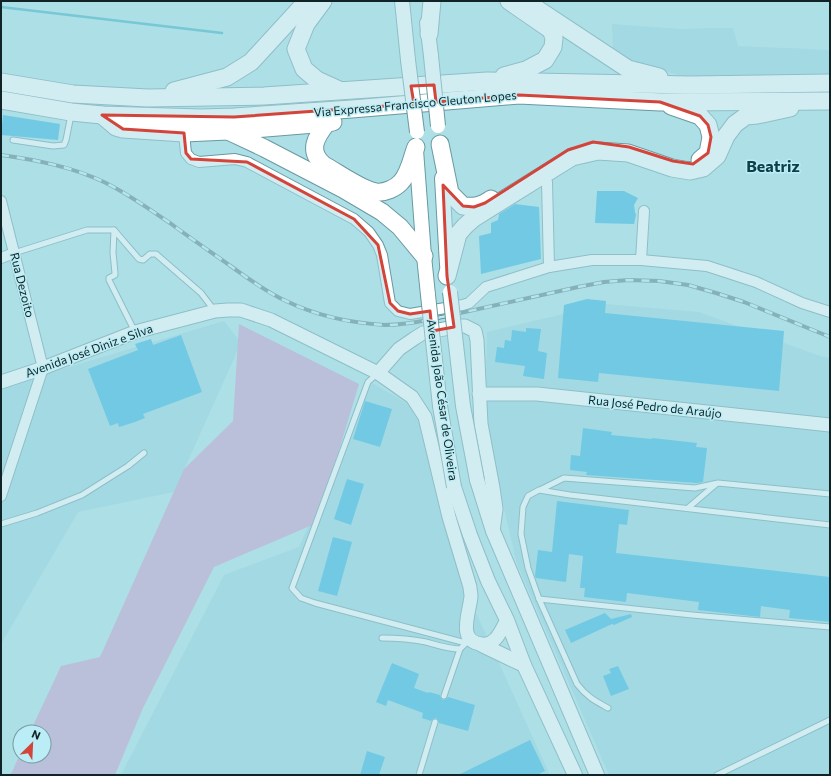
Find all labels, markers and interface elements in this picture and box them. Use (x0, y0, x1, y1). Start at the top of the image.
street label: Via Expressa Francisco Cleuton Lopes (313, 87, 517, 119)
district label: Beatriz (746, 156, 800, 175)
street label: Rua Dezoito (8, 251, 38, 319)
street label: Avenida João César de Oliveira (424, 318, 461, 482)
street label: Avenida José Diniz e Silva (23, 320, 155, 381)
street label: Rua José Pedro de Araújo (588, 392, 723, 421)
north arrow (12, 724, 52, 764)
text: N (30, 727, 43, 742)

